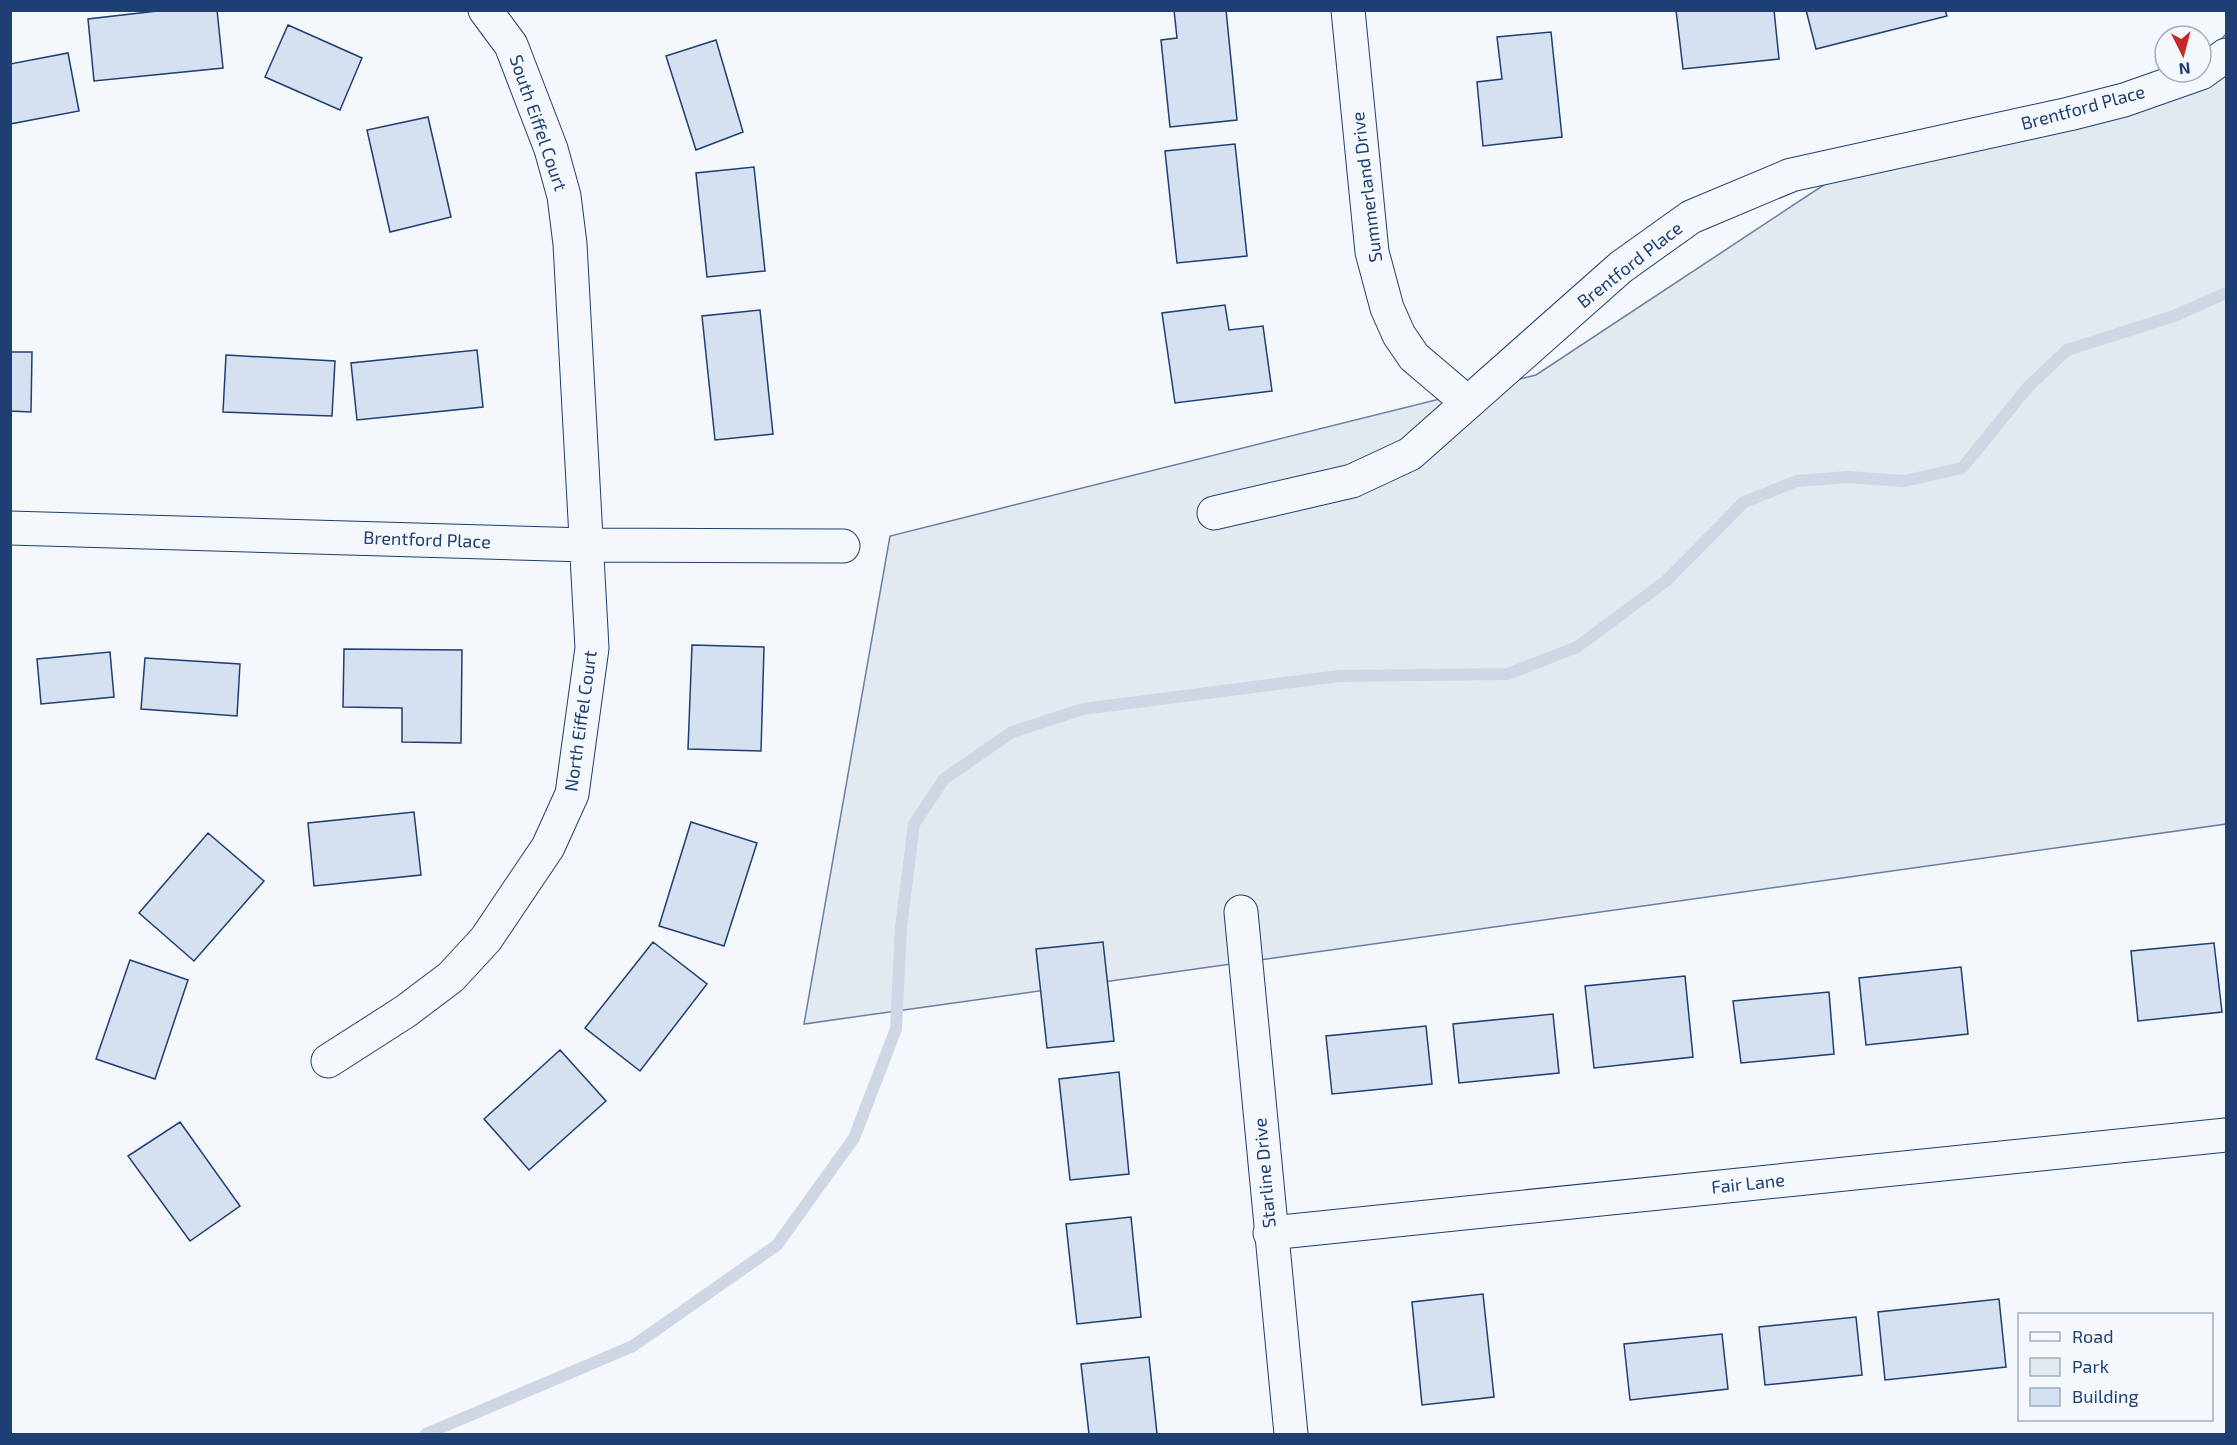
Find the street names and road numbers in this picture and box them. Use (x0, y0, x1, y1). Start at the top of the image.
street label: South Eiffel Court (505, 52, 573, 194)
street label: Brentford Place (2018, 80, 2147, 134)
street label: Summerland Drive (1346, 111, 1386, 264)
street label: Brentford Place (1572, 216, 1686, 312)
street label: Brentford Place (363, 526, 491, 552)
street label: North Eiffel Court (559, 649, 601, 793)
street label: Starline Drive (1248, 1117, 1280, 1229)
street label: Fair Lane (1710, 1168, 1786, 1198)

